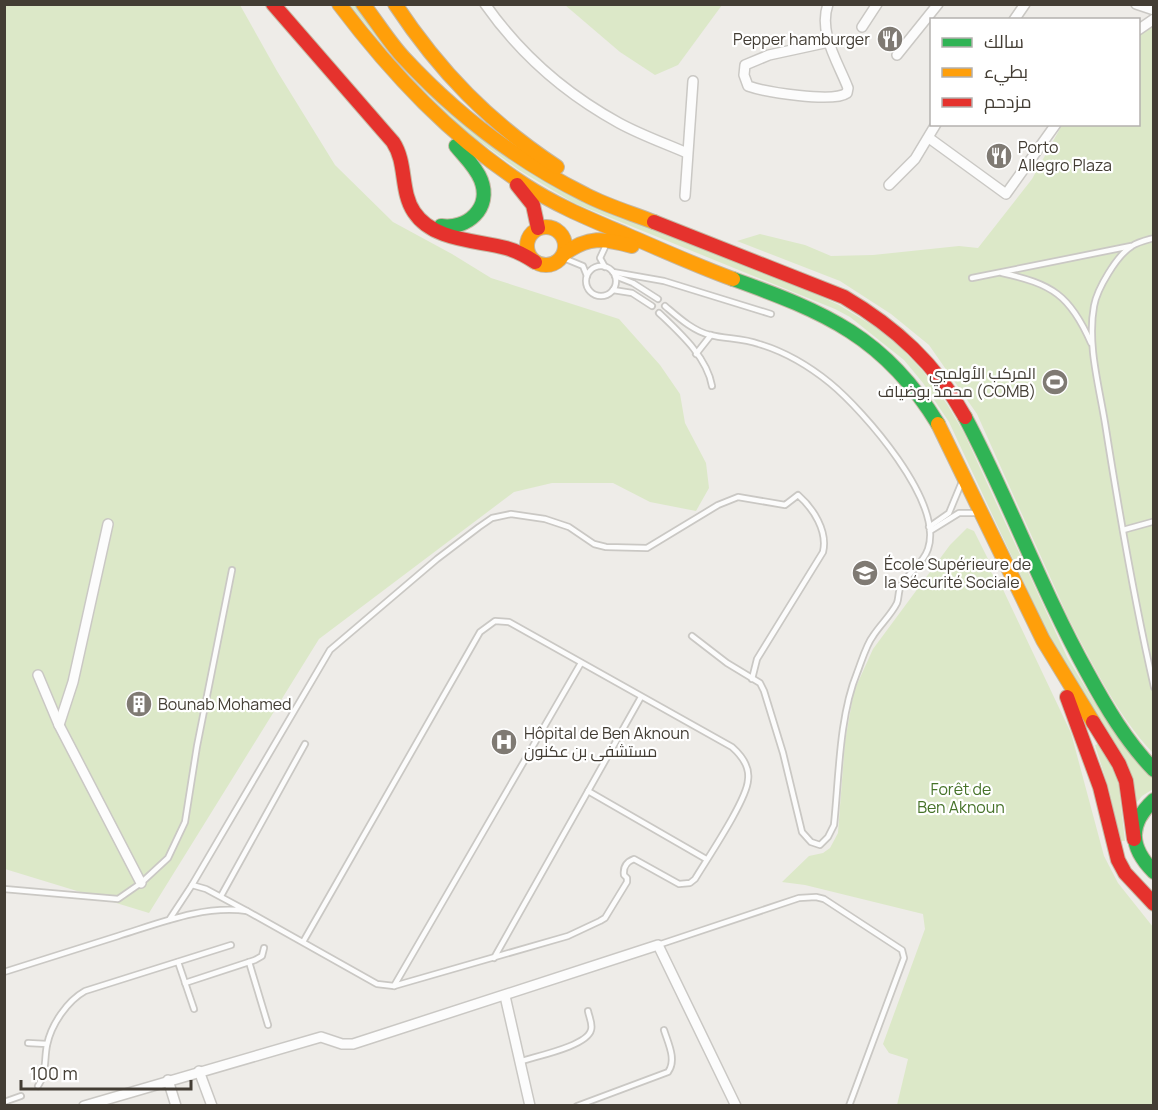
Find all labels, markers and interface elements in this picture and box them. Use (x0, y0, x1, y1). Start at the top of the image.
legend (930, 18, 1140, 126)
restaurant icon: Pepper hamburger (875, 24, 905, 54)
place label: Pepper hamburger (733, 28, 870, 50)
text: سالك (984, 29, 1024, 53)
text: بطيء (984, 59, 1028, 86)
text: مزدحم (984, 89, 1032, 114)
place label: Porto Allegro Plaza (1018, 136, 1112, 176)
restaurant icon: Porto Allegro Plaza (984, 141, 1014, 171)
place label: المركب الأولمبي محمد بوضياف (COMB) (878, 362, 1036, 402)
sports icon: المركب الأولمبي محمد بوضياف (COMB) (1040, 367, 1070, 397)
place label: École Supérieure de la Sécurité Sociale (884, 553, 1031, 593)
school or university icon: École Supérieure de la Sécurité Sociale (850, 558, 880, 588)
building icon: Bounab Mohamed (124, 689, 154, 719)
place label: Bounab Mohamed (158, 693, 292, 715)
place label: Hôpital de Ben Aknoun مستشفى بن عكنون (524, 722, 690, 762)
hospital icon: Hôpital de Ben Aknoun مستشفى بن عكنون (489, 727, 519, 757)
park label: Forêt de Ben Aknoun (917, 778, 1005, 818)
scale bar (21, 1053, 190, 1091)
text: 100 m (30, 1061, 78, 1085)

